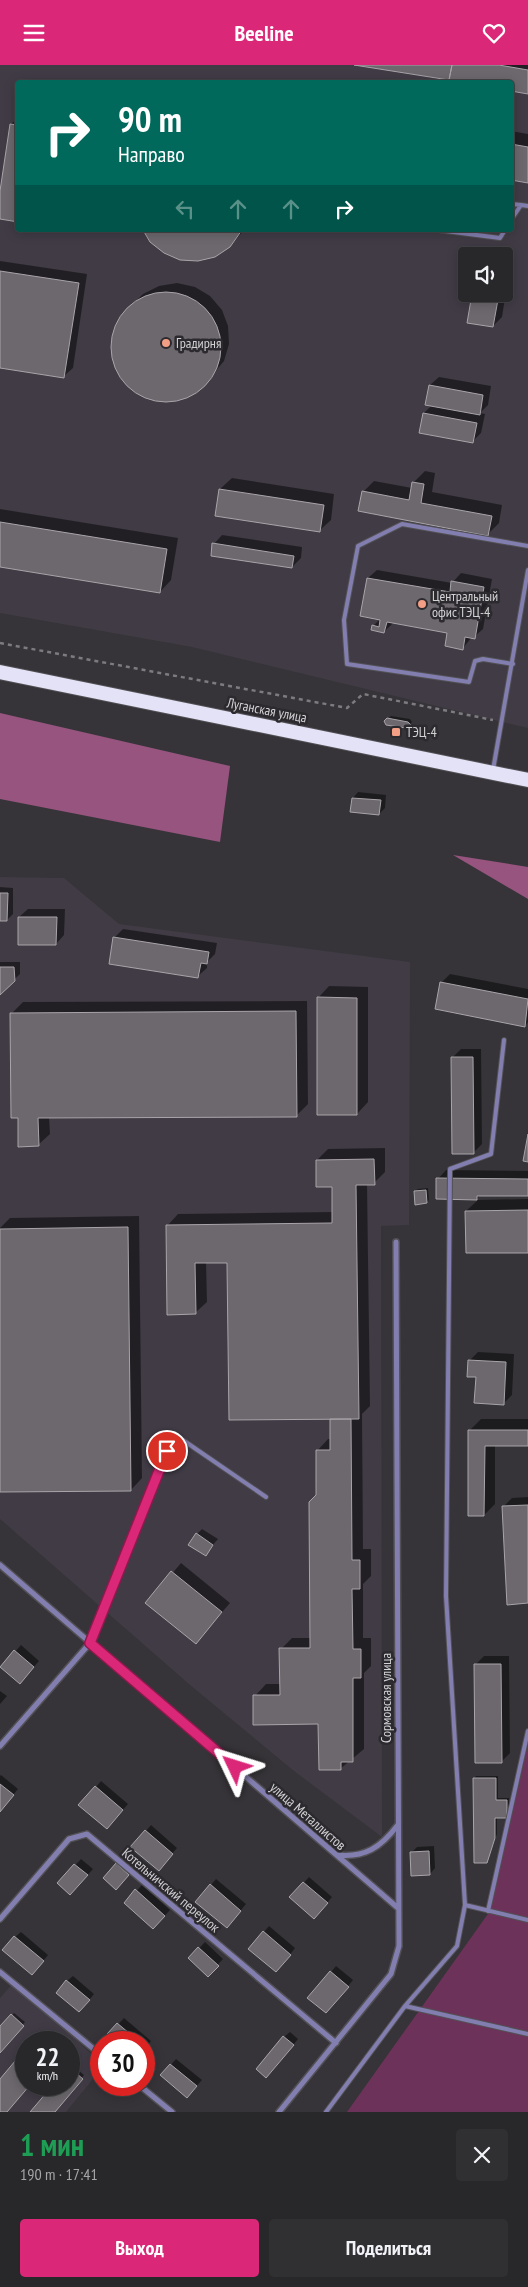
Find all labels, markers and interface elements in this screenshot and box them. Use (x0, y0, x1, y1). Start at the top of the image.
icon: menu (20, 19, 48, 47)
text: Beeline (234, 19, 294, 47)
icon: heart (480, 19, 508, 47)
text: 90 m (118, 96, 182, 142)
icon: right (35, 100, 100, 165)
text: Направо (118, 140, 185, 168)
icon: left (171, 195, 199, 223)
icon: ahead (224, 195, 252, 223)
icon: ahead (277, 195, 305, 223)
icon: right (330, 195, 358, 223)
map controls (458, 247, 513, 302)
button: sound (458, 247, 513, 302)
place label: Градирня (176, 334, 221, 352)
marker: Градирня (160, 337, 172, 349)
place label: Центральный офис ТЭЦ-4 (432, 587, 498, 621)
marker: Центральный офис ТЭЦ-4 (416, 598, 428, 610)
street label: Луганская улица (224, 693, 309, 727)
place label: ТЭЦ-4 (406, 723, 438, 741)
marker: ТЭЦ-4 (390, 726, 402, 738)
pin (146, 1430, 188, 1472)
icon: arrive (153, 1437, 181, 1465)
street label: Сормовская улица (377, 1653, 395, 1743)
position arrow (208, 1740, 260, 1792)
street label: улица Металлистов (266, 1778, 350, 1854)
street label: Котельничский переулок (118, 1844, 224, 1937)
speed limit sign: 30 (90, 2031, 155, 2096)
text: 22 (36, 2041, 59, 2073)
text: km/h (37, 2068, 58, 2083)
text: 1 мин (20, 2125, 84, 2164)
button: close (456, 2129, 508, 2181)
text: 190 m · 17:41 (20, 2164, 98, 2184)
button: Выход (20, 2219, 259, 2277)
button: Поделиться (269, 2219, 508, 2277)

